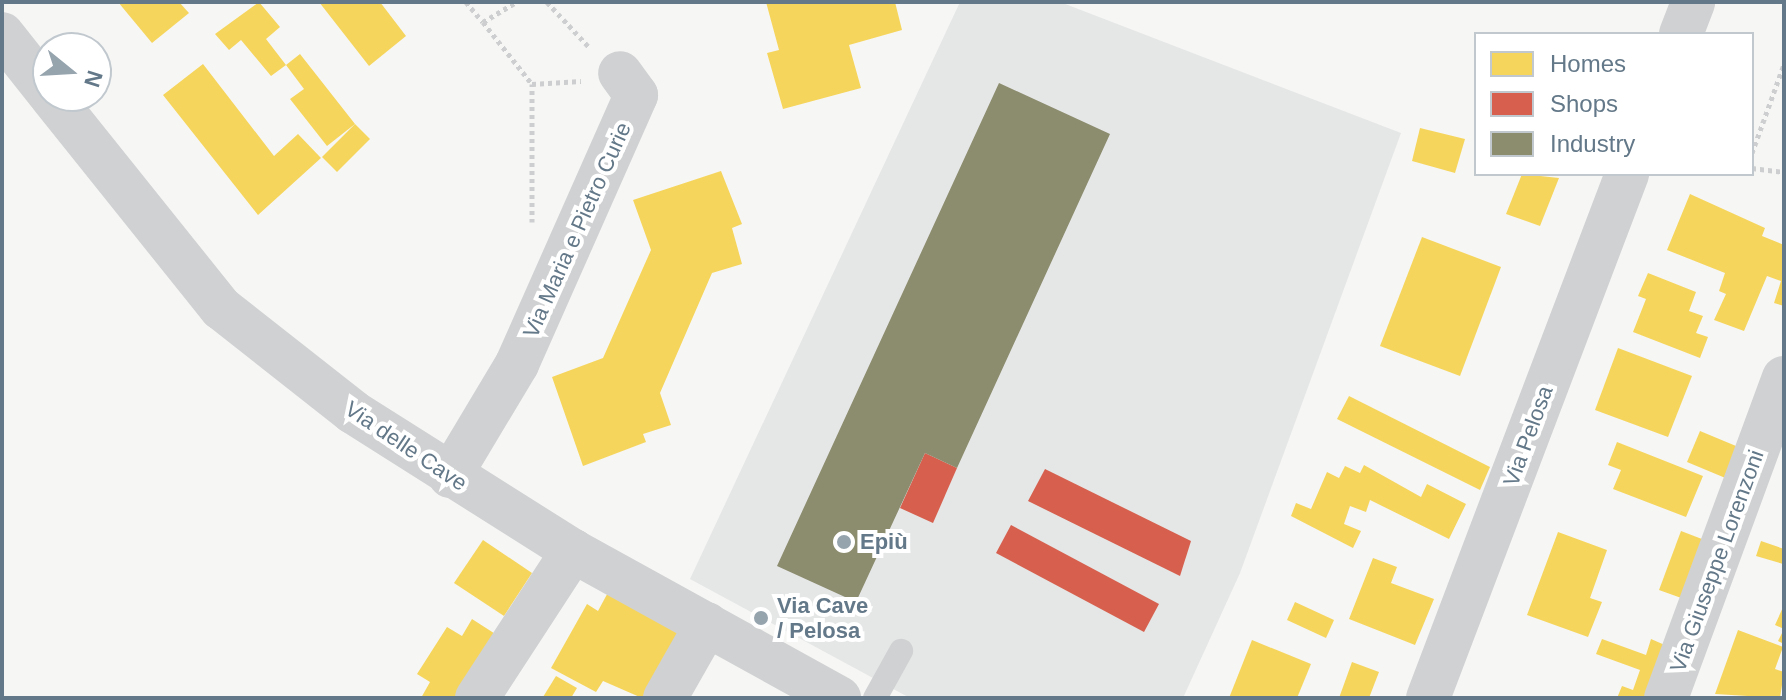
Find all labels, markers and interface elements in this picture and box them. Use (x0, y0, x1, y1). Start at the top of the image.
north arrow (32, 32, 112, 112)
legend (1474, 32, 1754, 176)
text: Homes (1550, 50, 1626, 77)
text: N (79, 68, 108, 90)
text: Shops (1550, 90, 1618, 117)
street label: Via Maria e Pietro Curie (518, 118, 636, 342)
text: Industry (1550, 130, 1635, 157)
street label: Via Pelosa (1498, 382, 1558, 490)
street label: Via delle Cave (340, 396, 472, 496)
street label: Via Giuseppe Lorenzoni (1665, 446, 1769, 676)
place label: Epiù (860, 529, 908, 555)
marker: Epiù (835, 533, 853, 551)
place label: Via Cave / Pelosa (777, 592, 868, 644)
marker: Via Cave / Pelosa (752, 609, 770, 627)

